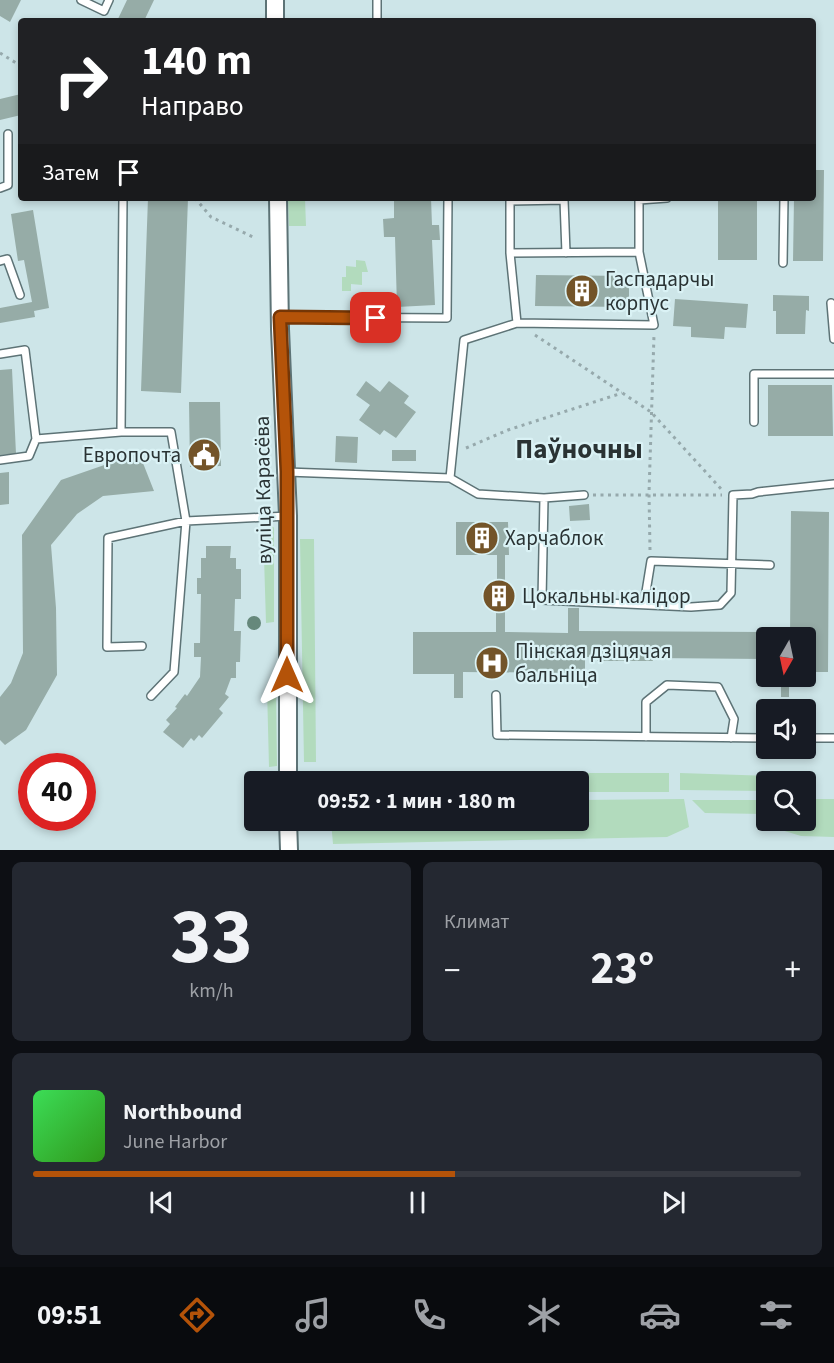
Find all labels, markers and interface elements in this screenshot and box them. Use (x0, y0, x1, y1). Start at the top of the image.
text: 140 m (141, 31, 252, 91)
icon: right (42, 42, 120, 120)
text: Направо (141, 87, 244, 126)
icon: arrive (112, 156, 145, 189)
text: Затем (42, 157, 100, 189)
place label: Гаспадарчы корпус (605, 264, 714, 318)
building icon: Гаспадарчы корпус (564, 273, 600, 309)
pin (350, 292, 401, 343)
icon: arrive (359, 301, 392, 334)
street label: вуліца Карасёва (247, 415, 279, 565)
district label: Паўночны (515, 430, 643, 469)
public building icon: Европочта (186, 437, 222, 473)
place label: Европочта (83, 440, 181, 470)
building icon: Харчаблок (464, 520, 500, 556)
place label: Харчаблок (505, 523, 604, 553)
building icon: Цокальны калідор (481, 578, 517, 614)
place label: Цокальны калідор (522, 581, 691, 611)
north arrow (756, 627, 816, 687)
map controls (756, 627, 816, 831)
place label: Пінская дзіцячая бальніца (515, 636, 672, 690)
position arrow (255, 643, 319, 707)
hospital icon: Пінская дзіцячая бальніца (474, 645, 510, 681)
button: sound (756, 699, 816, 759)
speed limit sign: 40 (18, 753, 96, 831)
button: search (756, 771, 816, 831)
text: 09:52 · 1 мин · 180 m (317, 785, 516, 817)
text: 33 (170, 882, 253, 993)
text: Климат (444, 908, 510, 936)
text: 23° (591, 937, 654, 1001)
text: − (444, 947, 460, 994)
text: + (785, 947, 801, 994)
text: km/h (189, 977, 234, 1005)
text: Northbound (123, 1096, 242, 1128)
text: June Harbor (123, 1128, 227, 1156)
icon: previous (145, 1186, 178, 1219)
icon: pause (401, 1186, 434, 1219)
icon: next (657, 1186, 690, 1219)
icon: directions (176, 1294, 218, 1336)
icon: music (292, 1294, 334, 1336)
icon: phone (408, 1294, 450, 1336)
icon: climate (523, 1294, 565, 1336)
icon: car (639, 1294, 681, 1336)
icon: filters (755, 1294, 797, 1336)
text: 09:51 (37, 1296, 102, 1335)

